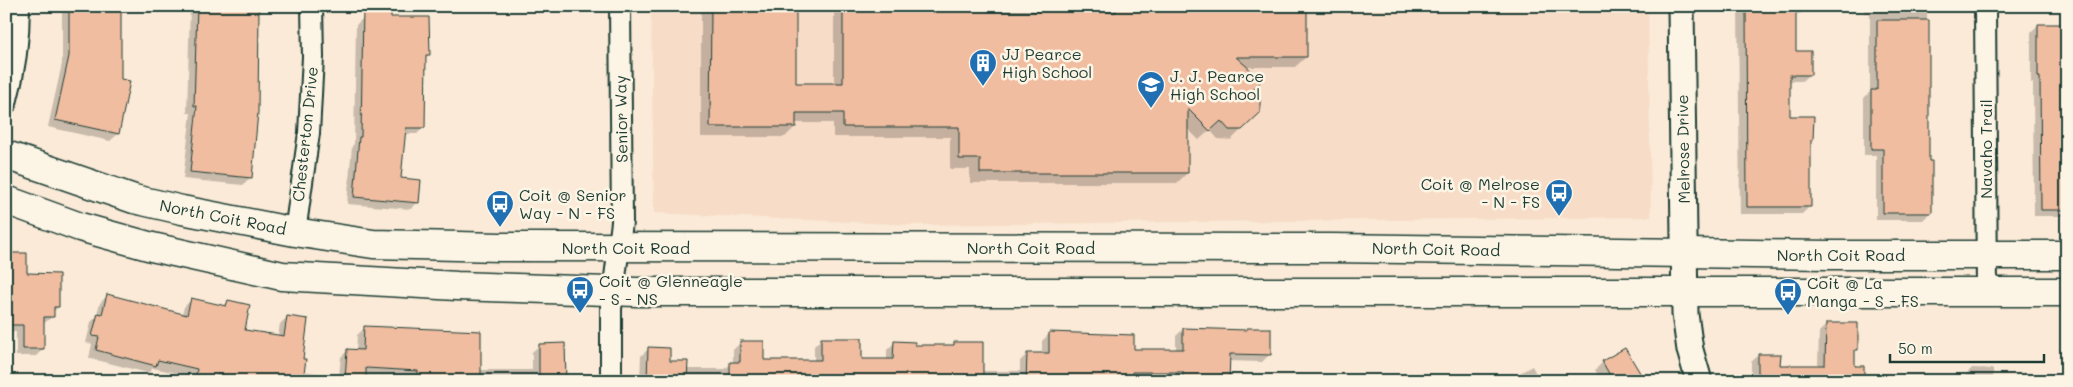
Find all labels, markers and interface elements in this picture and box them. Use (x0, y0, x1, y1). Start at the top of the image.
place label: JJ Pearce High School (1002, 43, 1092, 82)
building icon: JJ Pearce High School (968, 48, 998, 87)
street label: Chesterton Drive (287, 65, 322, 203)
place label: J. J. Pearce High School (1170, 65, 1264, 104)
school or university icon: J. J. Pearce High School (1136, 70, 1166, 109)
street label: Senior Way (609, 75, 632, 163)
street label: Melrose Drive (1671, 94, 1694, 204)
street label: Navaho Trail (1975, 99, 1996, 199)
place label: Coit @ Melrose - N - FS (1421, 173, 1540, 212)
bus stop icon: Coit @ Melrose - N - FS (1544, 178, 1574, 217)
place label: Coit @ Senior Way - N - FS (519, 184, 626, 223)
bus stop icon: Coit @ Senior Way - N - FS (485, 189, 515, 228)
street label: North Coit Road (158, 194, 288, 239)
street label: North Coit Road (562, 237, 690, 258)
street label: North Coit Road (967, 237, 1095, 258)
street label: North Coit Road (1372, 237, 1500, 260)
street label: North Coit Road (1777, 244, 1905, 265)
place label: Coit @ Glenneagle - S - NS (599, 270, 743, 309)
place label: Coit @ La Manga - S - FS (1807, 272, 1919, 311)
bus stop icon: Coit @ Glenneagle - S - NS (565, 275, 595, 314)
bus stop icon: Coit @ La Manga - S - FS (1773, 277, 1803, 316)
scale bar (1890, 332, 2044, 364)
text: 50 m (1898, 338, 1933, 358)

